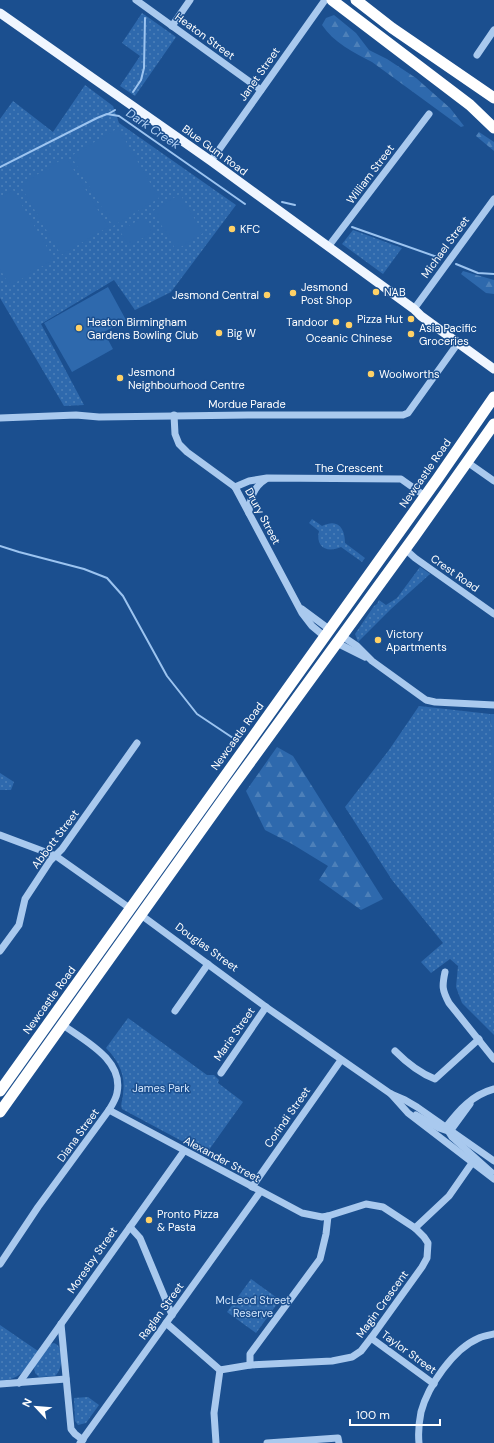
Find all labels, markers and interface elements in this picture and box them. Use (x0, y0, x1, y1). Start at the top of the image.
street label: Heaton Street (172, 10, 238, 62)
street label: Janet Street (235, 44, 283, 104)
water label: Dark Creek (123, 105, 184, 153)
street label: Blue Gum Road (180, 122, 251, 179)
street label: William Street (343, 142, 397, 206)
street label: Michael Street (418, 213, 472, 281)
place label: KFC (240, 222, 260, 236)
marker: KFC (227, 224, 237, 234)
place label: Jesmond Post Shop (301, 280, 352, 307)
place label: NAB (384, 285, 406, 299)
marker: NAB (371, 287, 381, 297)
place label: Jesmond Central (172, 288, 259, 302)
marker: Jesmond Post Shop (288, 288, 298, 298)
marker: Jesmond Central (262, 290, 272, 300)
place label: Pizza Hut (357, 312, 403, 326)
marker: Pizza Hut (406, 314, 416, 324)
place label: Heaton Birmingham Gardens Bowling Club (87, 315, 199, 342)
place label: Tandoor (286, 315, 328, 329)
marker: Tandoor (331, 317, 341, 327)
marker: Oceanic Chinese (344, 320, 354, 330)
place label: Asia Pacific Groceries (419, 321, 477, 348)
marker: Heaton Birmingham Gardens Bowling Club (74, 323, 84, 333)
place label: Big W (227, 326, 256, 340)
marker: Big W (214, 328, 224, 338)
marker: Asia Pacific Groceries (406, 329, 416, 339)
place label: Oceanic Chinese (306, 331, 392, 345)
place label: Jesmond Neighbourhood Centre (128, 365, 245, 392)
place label: Woolworths (379, 367, 440, 381)
marker: Woolworths (366, 369, 376, 379)
marker: Jesmond Neighbourhood Centre (115, 373, 125, 383)
street label: Mordue Parade (208, 397, 286, 411)
street label: Newcastle Road (396, 436, 454, 510)
street label: The Crescent (315, 461, 383, 475)
street label: Drury Street (242, 485, 284, 547)
street label: Crest Road (428, 551, 482, 595)
place label: Victory Apartments (386, 627, 447, 654)
marker: Victory Apartments (373, 635, 383, 645)
street label: Newcastle Road (208, 699, 267, 773)
street label: Abbott Street (28, 807, 82, 871)
street label: Douglas Street (173, 919, 241, 975)
street label: Newcastle Road (20, 963, 79, 1037)
street label: Marie Street (210, 1004, 258, 1064)
park label: James Park (132, 1081, 190, 1095)
street label: Corindi Street (261, 1084, 313, 1150)
street label: Diana Street (54, 1106, 102, 1164)
street label: Alexander Street (181, 1133, 263, 1185)
place label: Pronto Pizza & Pasta (157, 1207, 219, 1234)
marker: Pronto Pizza & Pasta (144, 1215, 154, 1225)
street label: Moresby Street (64, 1224, 120, 1296)
street label: Magin Crescent (353, 1268, 411, 1340)
street label: Raglan Street (136, 1280, 186, 1342)
park label: McLeod Street Reserve (216, 1293, 290, 1320)
street label: Taylor Street (379, 1327, 439, 1377)
north arrow (16, 1387, 56, 1427)
text: N (19, 1396, 35, 1409)
scale bar (350, 1401, 440, 1427)
text: 100 m (356, 1407, 390, 1423)

